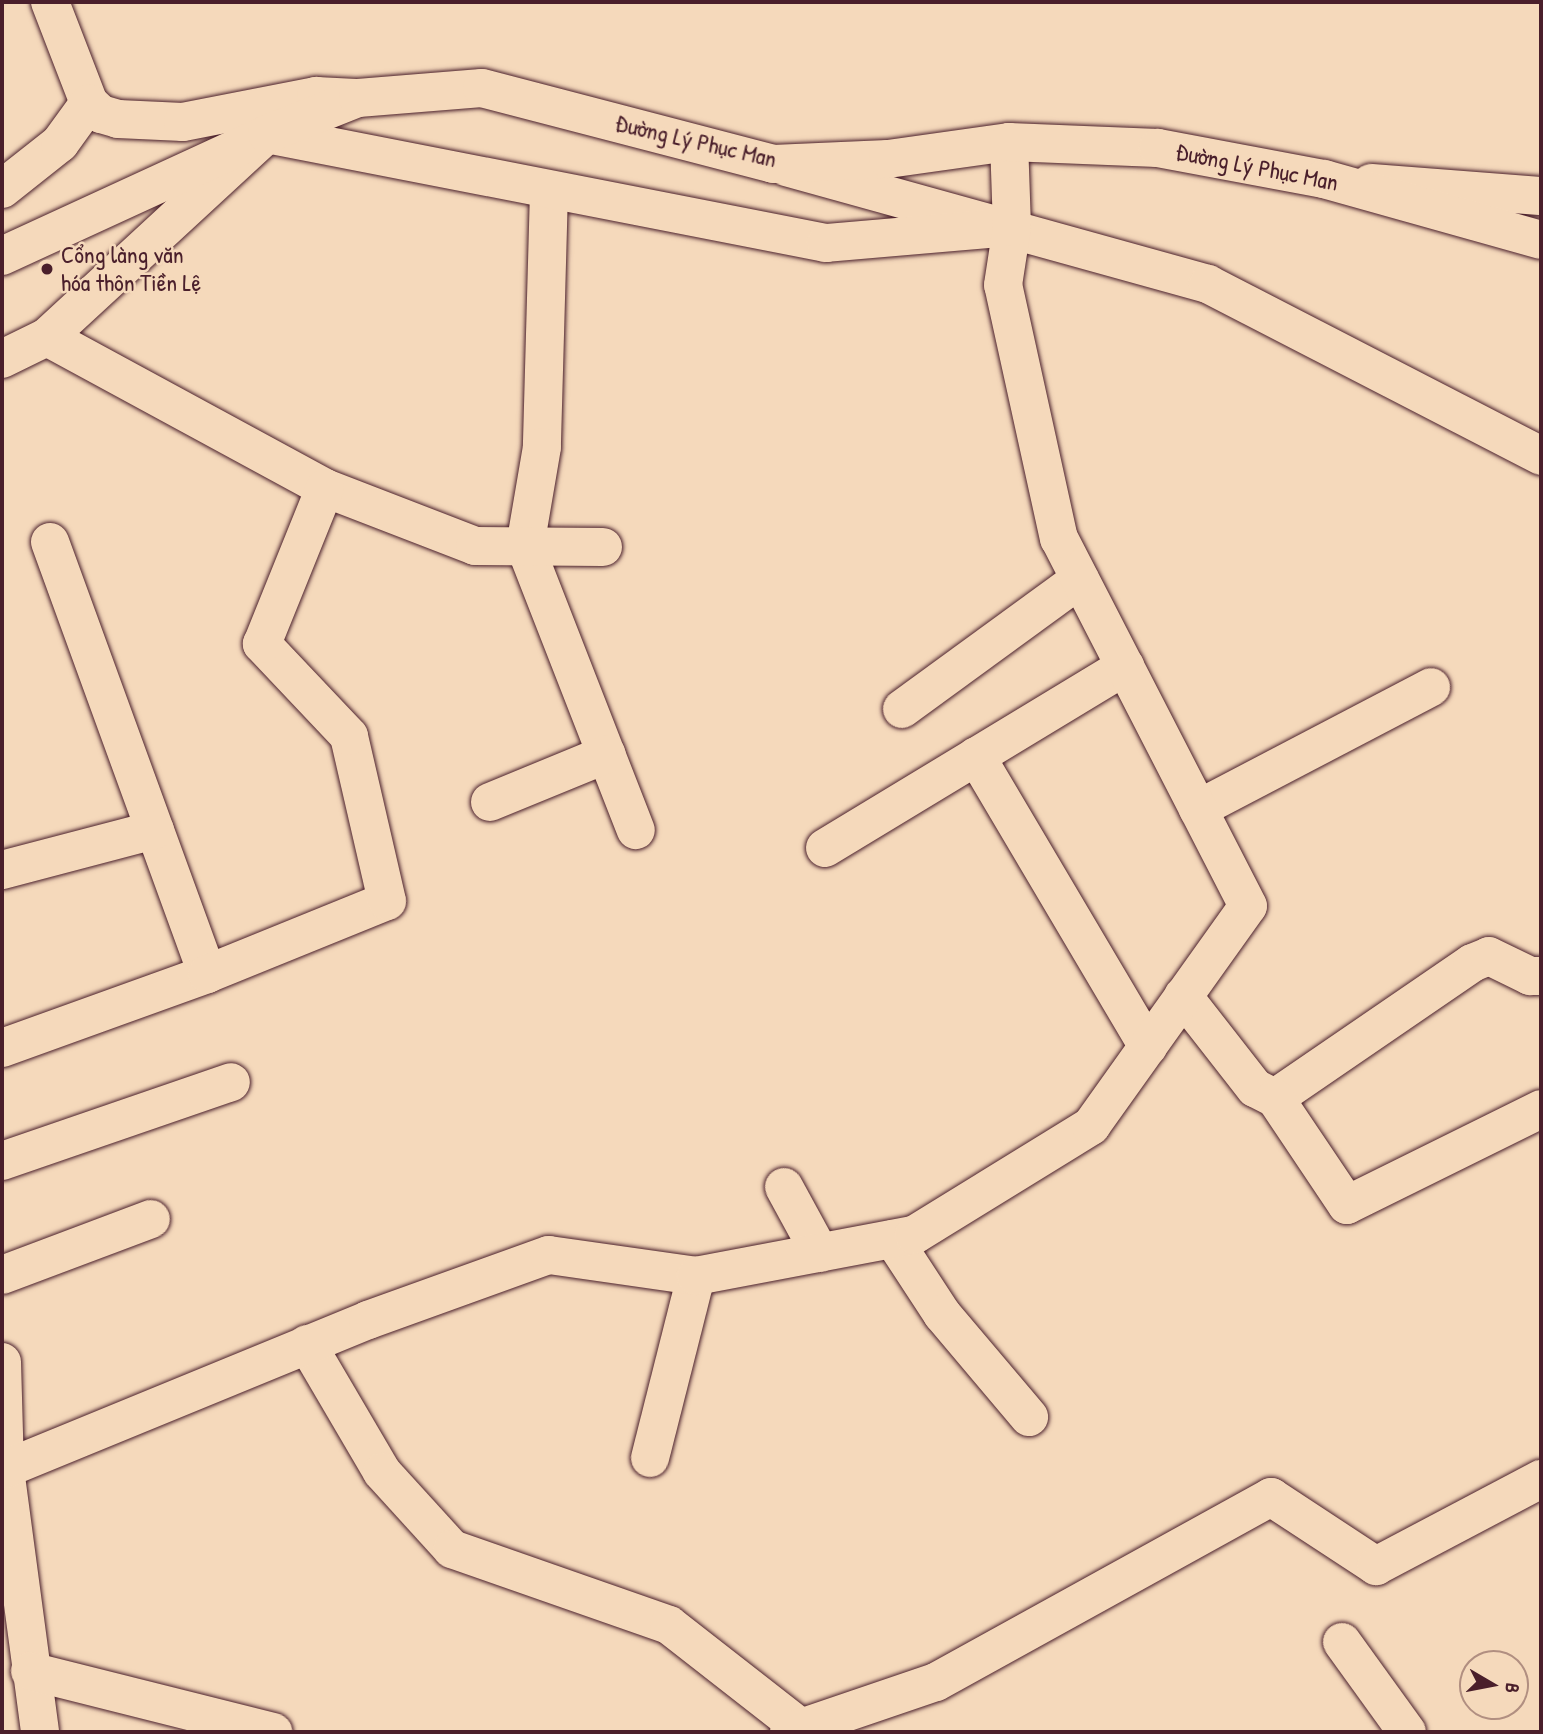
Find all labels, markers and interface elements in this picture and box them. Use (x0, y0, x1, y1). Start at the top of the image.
street label: Đường Lý Phục Man (613, 108, 779, 174)
street label: Đường Lý Phục Man (1173, 137, 1341, 197)
place label: Cổng làng văn hóa thôn Tiền Lệ (61, 241, 201, 297)
marker: Cổng làng văn hóa thôn Tiền Lệ (39, 261, 55, 277)
north arrow (1459, 1650, 1529, 1720)
text: B (1499, 1681, 1526, 1695)

